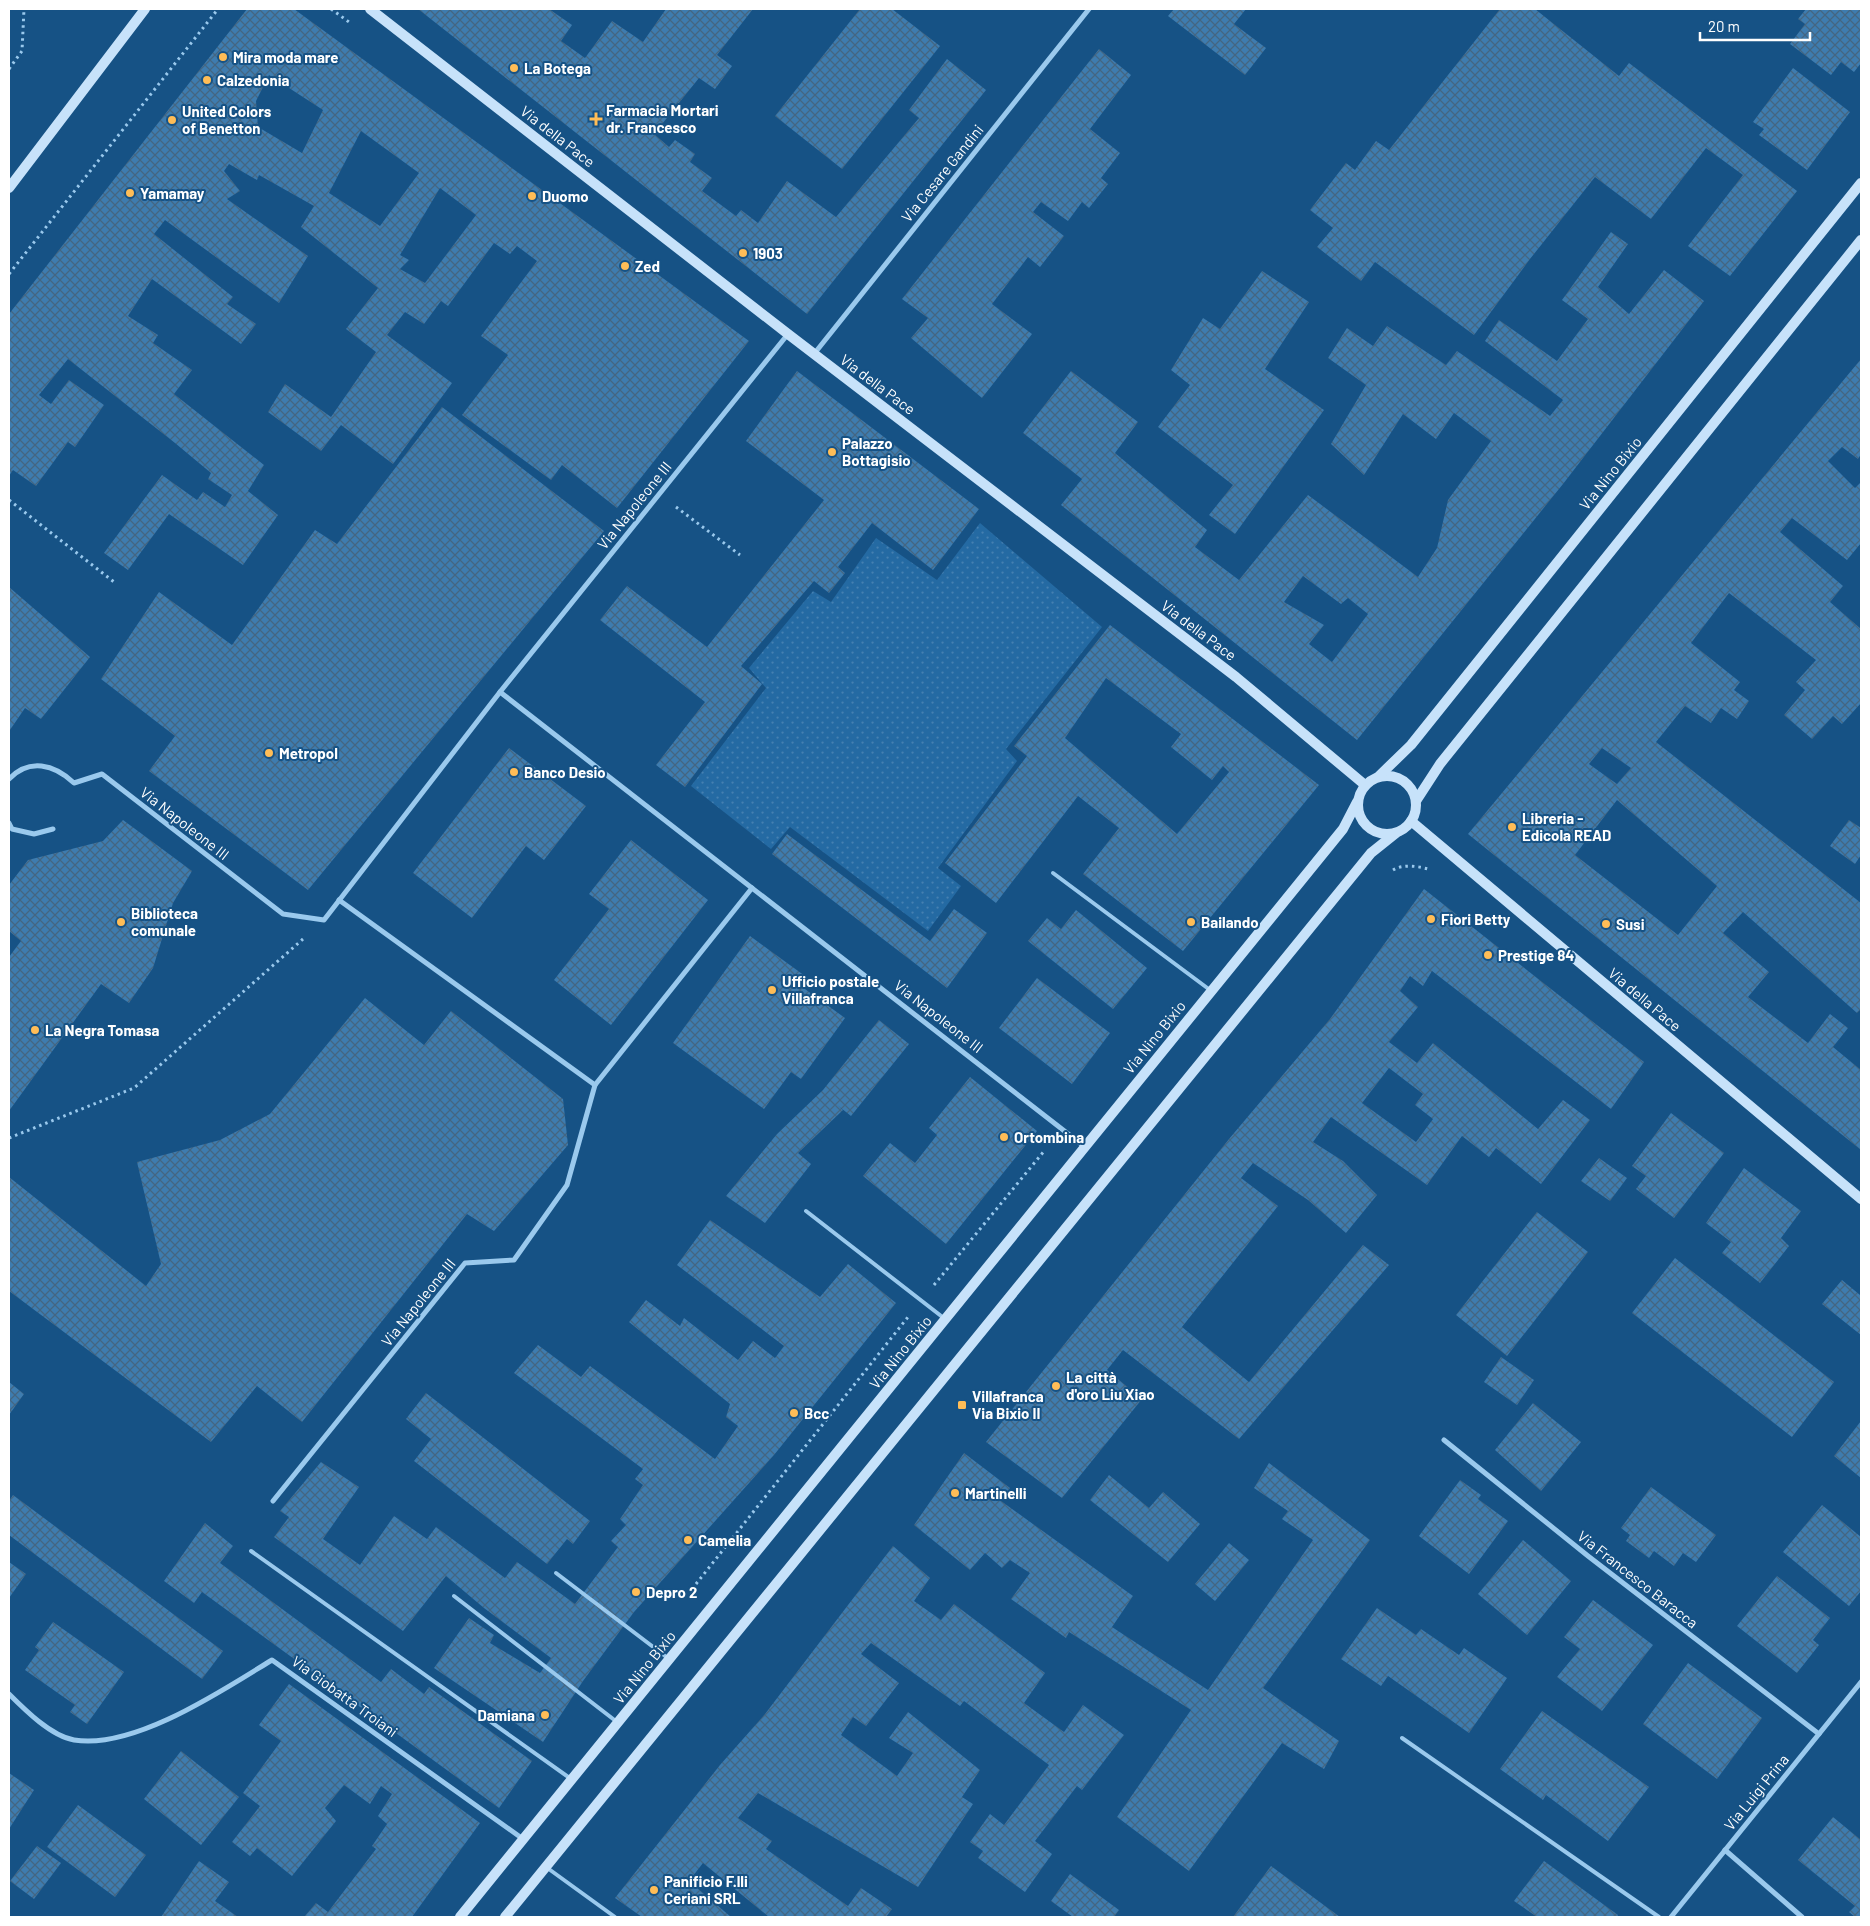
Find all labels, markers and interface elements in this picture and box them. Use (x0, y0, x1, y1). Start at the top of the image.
scale bar (1700, 10, 1810, 42)
text: 20 m (1708, 17, 1740, 35)
place label: Mira moda mare (233, 48, 339, 66)
marker: Mira moda mare (217, 51, 229, 63)
place label: La Botega (524, 59, 591, 77)
marker: La Botega (508, 62, 520, 74)
place label: Calzedonia (217, 71, 290, 89)
marker: Calzedonia (201, 74, 213, 86)
street label: Via della Pace (517, 101, 599, 171)
place label: Farmacia Mortari dr. Francesco (606, 101, 719, 136)
place label: United Colors of Benetton (182, 102, 272, 137)
marker: Farmacia Mortari dr. Francesco (590, 113, 602, 125)
marker: United Colors of Benetton (166, 114, 178, 126)
street label: Via Cesare Gandini (897, 121, 987, 225)
place label: Yamamay (140, 184, 205, 202)
marker: Yamamay (124, 187, 136, 199)
place label: Duomo (542, 187, 589, 205)
marker: Duomo (526, 190, 538, 202)
place label: 1903 (753, 244, 783, 262)
marker: 1903 (737, 247, 749, 259)
place label: Zed (635, 257, 660, 275)
marker: Zed (619, 260, 631, 272)
street label: Via della Pace (837, 350, 919, 418)
street label: Via Nino Bixio (1575, 433, 1645, 513)
place label: Palazzo Bottagisio (842, 434, 911, 469)
marker: Palazzo Bottagisio (826, 446, 838, 458)
street label: Via Napoleone III (593, 457, 675, 553)
street label: Via della Pace (1158, 596, 1240, 664)
place label: Metropol (279, 744, 338, 762)
marker: Metropol (263, 747, 275, 759)
place label: Banco Desio (524, 763, 606, 781)
marker: Banco Desio (508, 766, 520, 778)
street label: Via Napoleone III (137, 783, 233, 863)
place label: Libreria - Edicola READ (1522, 809, 1611, 844)
marker: Libreria - Edicola READ (1506, 821, 1518, 833)
place label: Biblioteca comunale (131, 904, 198, 939)
place label: Fiori Betty (1441, 910, 1511, 928)
place label: Bailando (1201, 913, 1259, 931)
marker: Fiori Betty (1425, 913, 1437, 925)
place label: Susi (1616, 915, 1645, 933)
marker: Biblioteca comunale (115, 916, 127, 928)
marker: Bailando (1185, 916, 1197, 928)
marker: Susi (1600, 918, 1612, 930)
place label: Prestige 84 (1498, 946, 1574, 964)
marker: Prestige 84 (1482, 949, 1494, 961)
street label: Via della Pace (1605, 963, 1685, 1035)
place label: Ufficio postale Villafranca (782, 972, 879, 1007)
street label: Via Napoleone III (891, 976, 987, 1056)
marker: Ufficio postale Villafranca (766, 984, 778, 996)
street label: Via Nino Bixio (1119, 997, 1189, 1077)
place label: La Negra Tomasa (45, 1021, 159, 1039)
marker: La Negra Tomasa (29, 1024, 41, 1036)
place label: Ortombina (1014, 1128, 1084, 1146)
marker: Ortombina (998, 1131, 1010, 1143)
street label: Via Napoleone III (377, 1254, 459, 1350)
street label: Via Nino Bixio (865, 1312, 935, 1392)
place label: La città d'oro Liu Xiao (1066, 1368, 1155, 1403)
marker: La città d'oro Liu Xiao (1050, 1380, 1062, 1392)
place label: Villafranca Via Bixio II (972, 1387, 1044, 1422)
marker: Villafranca Via Bixio II (956, 1399, 968, 1411)
place label: Bcc (804, 1404, 829, 1422)
marker: Bcc (788, 1407, 800, 1419)
place label: Martinelli (965, 1484, 1027, 1502)
marker: Martinelli (949, 1487, 961, 1499)
street label: Via Francesco Baracca (1574, 1526, 1702, 1632)
place label: Camelia (698, 1531, 751, 1549)
marker: Camelia (682, 1534, 694, 1546)
place label: Depro 2 (646, 1583, 697, 1601)
marker: Depro 2 (630, 1586, 642, 1598)
street label: Via Nino Bixio (609, 1627, 679, 1707)
street label: Via Giobatta Troiani (288, 1652, 402, 1740)
place label: Damiana (477, 1706, 535, 1724)
marker: Damiana (539, 1709, 551, 1721)
street label: Via Luigi Prina (1720, 1750, 1792, 1834)
place label: Panificio F.lli Ceriani SRL (664, 1872, 748, 1907)
marker: Panificio F.lli Ceriani SRL (648, 1884, 660, 1896)

